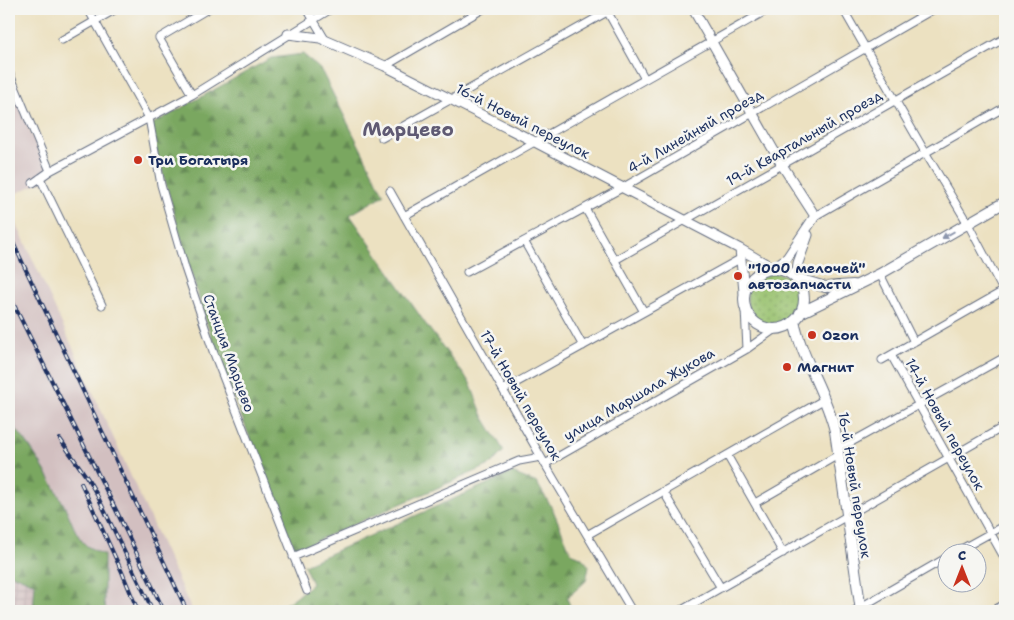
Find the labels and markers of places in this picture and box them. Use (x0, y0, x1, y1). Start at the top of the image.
place label: Три Богатыря (148, 151, 248, 169)
marker: Три Богатыря (132, 154, 144, 166)
place label: "1000 мелочей" автозапчасти (748, 259, 865, 293)
marker: "1000 мелочей" автозапчасти (732, 270, 744, 282)
place label: Ozon (822, 326, 859, 344)
marker: Ozon (806, 329, 818, 341)
place label: Магнит (797, 358, 855, 376)
marker: Магнит (781, 361, 793, 373)

